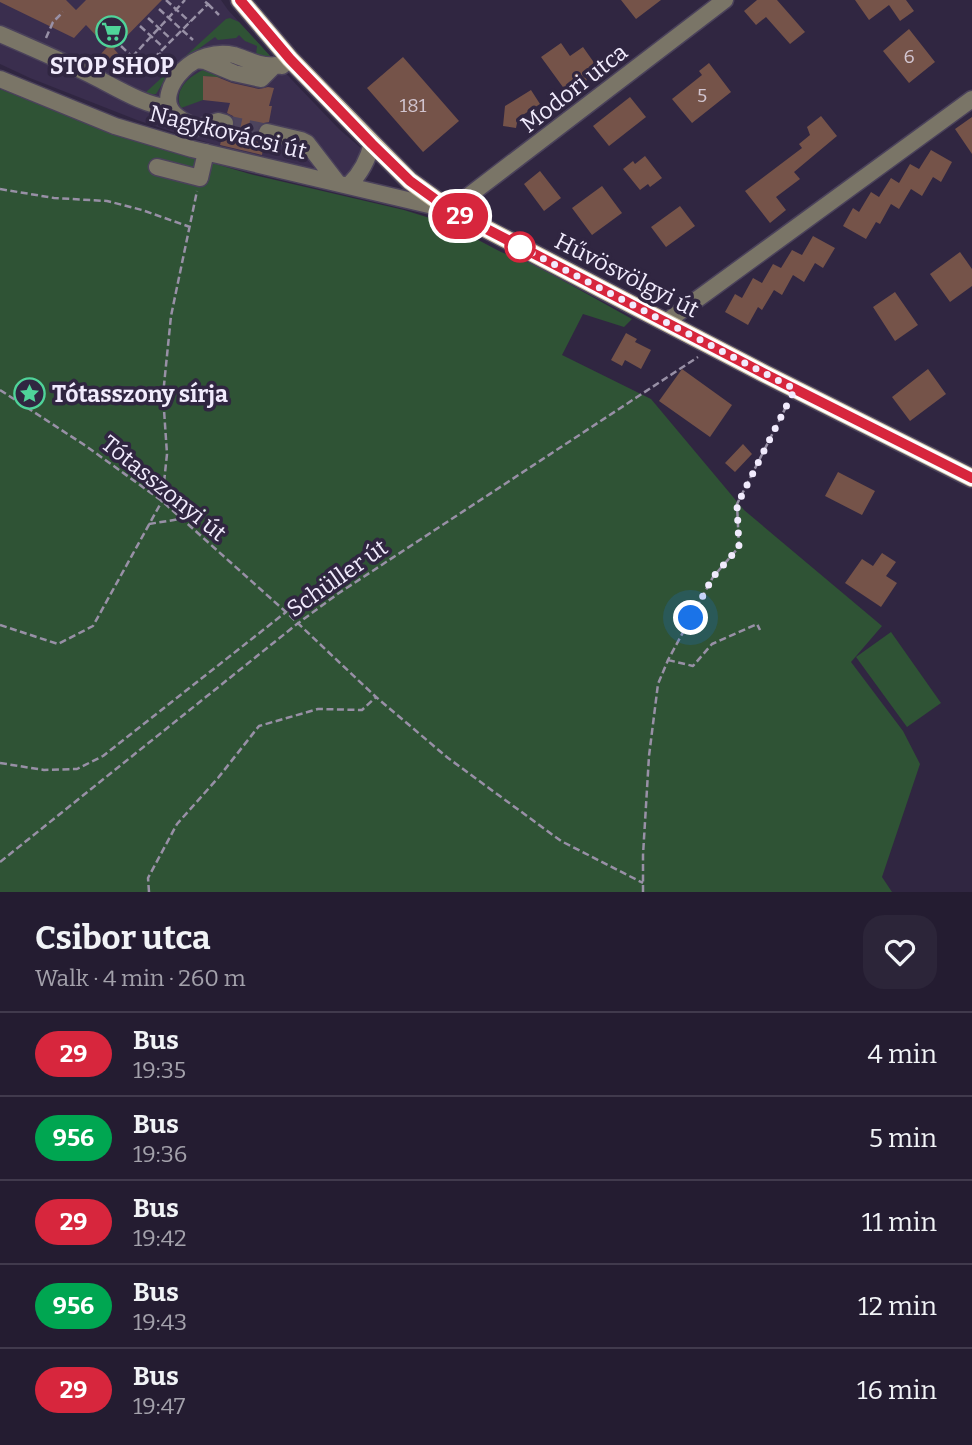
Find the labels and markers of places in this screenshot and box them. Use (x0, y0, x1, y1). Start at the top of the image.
supermarket icon: STOP SHOP (95, 15, 129, 49)
place label: STOP SHOP (50, 52, 174, 80)
unlabelled marker (505, 232, 535, 262)
place icon: Tótasszony sírja (12, 377, 46, 411)
place label: Tótasszony sírja (52, 380, 228, 408)

